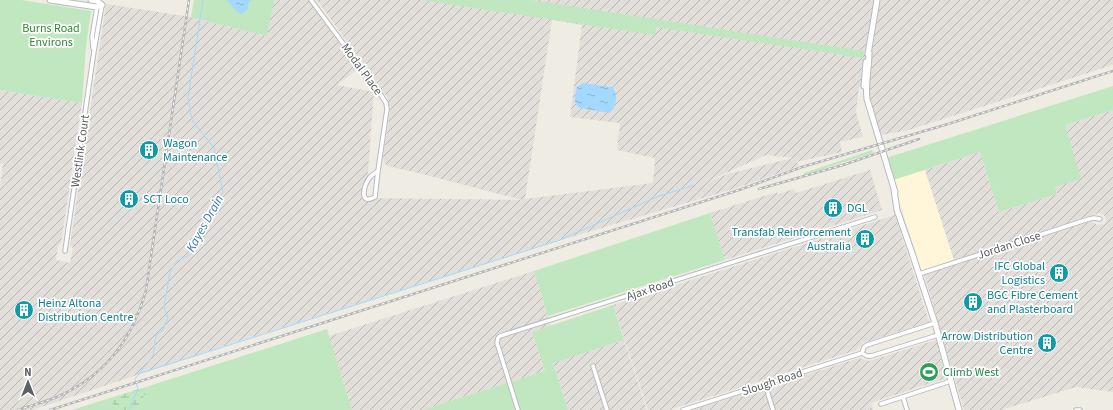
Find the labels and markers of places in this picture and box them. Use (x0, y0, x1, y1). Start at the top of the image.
place label: Wagon Maintenance (163, 135, 228, 166)
building icon: Wagon Maintenance (138, 139, 160, 161)
building icon: SCT Loco (118, 188, 140, 210)
place label: SCT Loco (143, 191, 189, 208)
building icon: DGL (822, 197, 844, 219)
place label: DGL (847, 200, 868, 217)
place label: Transfab Reinforcement Australia (731, 224, 851, 255)
building icon: Transfab Reinforcement Australia (854, 228, 876, 250)
place label: IFC Global Logistics (994, 258, 1045, 289)
building icon: IFC Global Logistics (1048, 262, 1070, 284)
place label: BGC Fibre Cement and Plasterboard (987, 287, 1078, 318)
building icon: BGC Fibre Cement and Plasterboard (962, 291, 984, 313)
place label: Heinz Altona Distribution Centre (38, 295, 133, 326)
building icon: Heinz Altona Distribution Centre (13, 299, 35, 321)
place label: Arrow Distribution Centre (941, 328, 1033, 359)
building icon: Arrow Distribution Centre (1036, 332, 1058, 354)
sports icon: Climb West (918, 361, 940, 383)
place label: Climb West (943, 364, 999, 381)

